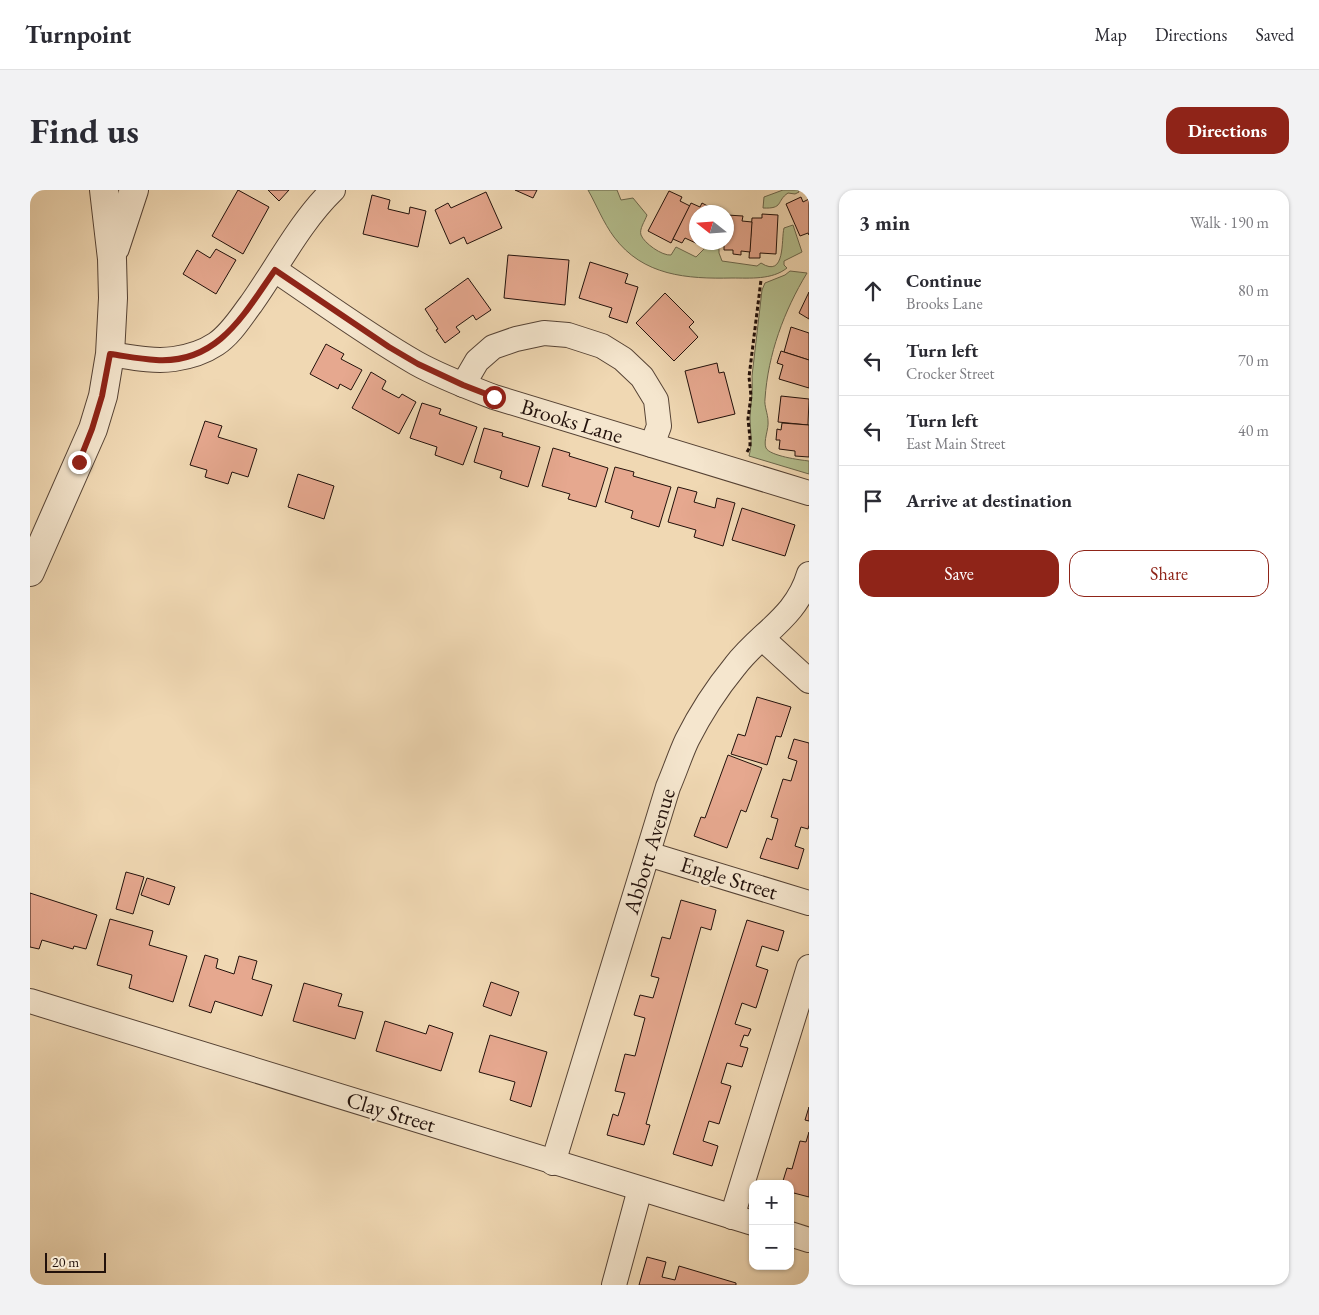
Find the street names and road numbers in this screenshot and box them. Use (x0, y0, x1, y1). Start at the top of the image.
street label: Brooks Lane (517, 392, 627, 450)
street label: Abbott Avenue (616, 784, 682, 918)
street label: Engle Street (677, 849, 781, 907)
street label: Clay Street (343, 1085, 439, 1139)

